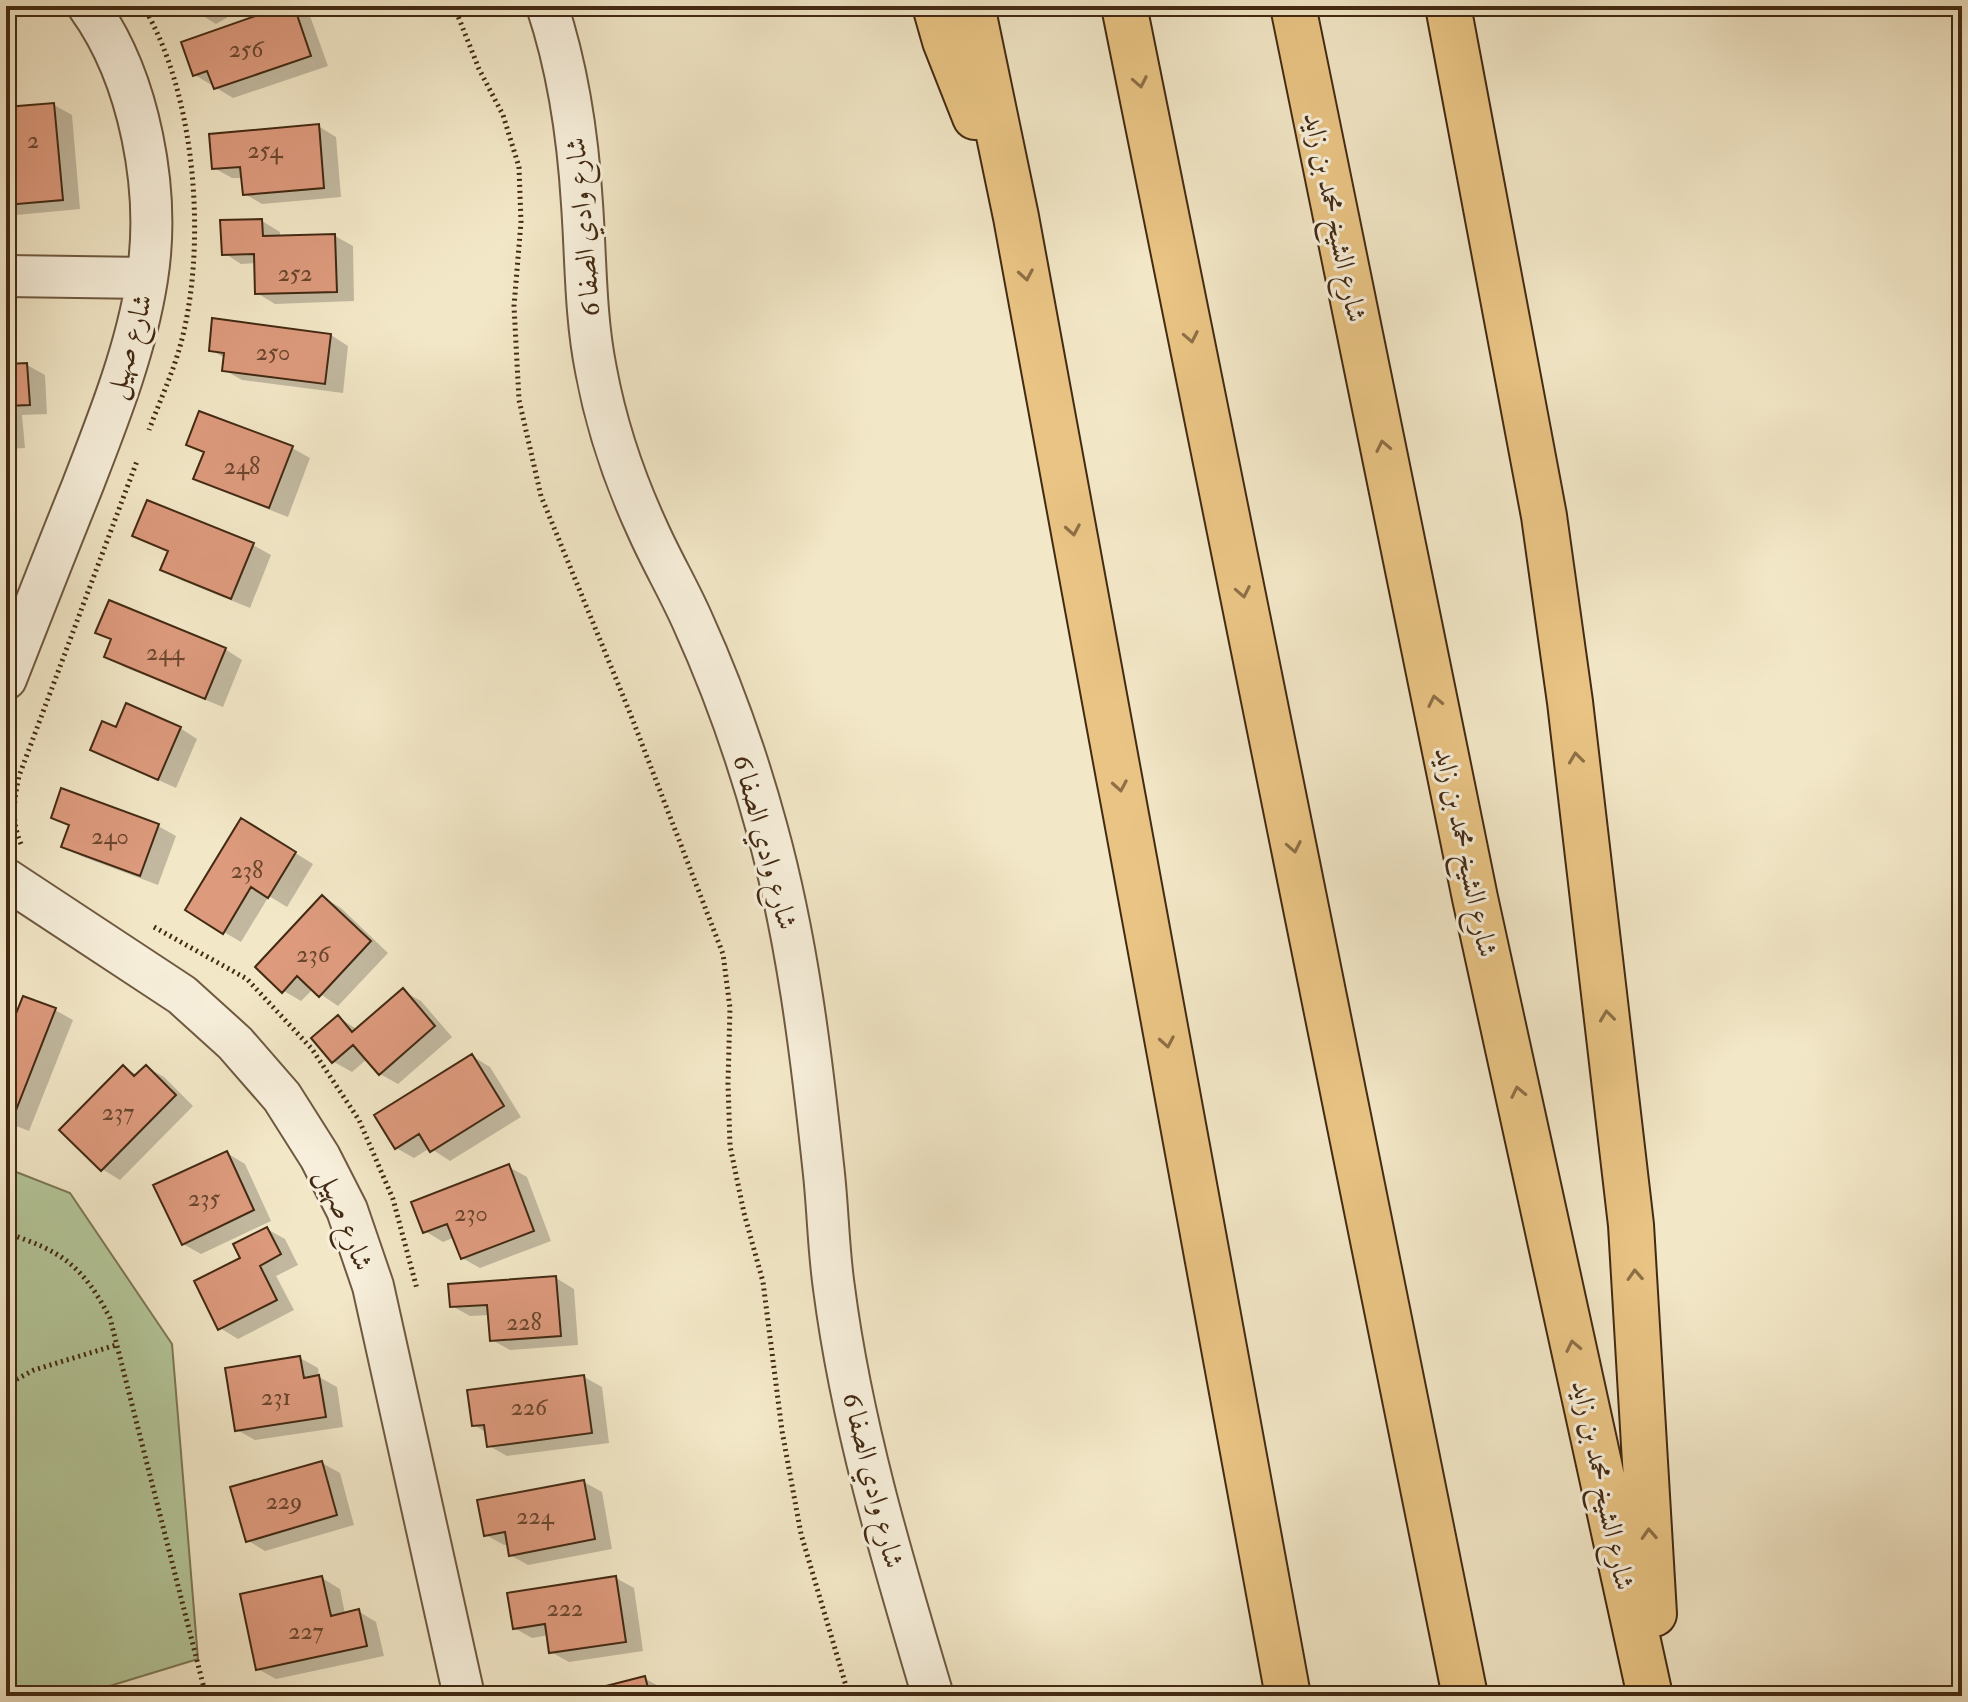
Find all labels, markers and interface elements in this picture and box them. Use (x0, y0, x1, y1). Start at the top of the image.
house number: 256 (229, 34, 265, 65)
one-way arrow (1130, 76, 1147, 89)
street label: شارع الشيخ محمد بن زايد (1289, 109, 1374, 327)
house number: 2 (27, 125, 39, 156)
house number: 254 (248, 135, 284, 166)
street label: شارع وادي الصفا 6 (558, 135, 614, 318)
house number: 252 (278, 258, 312, 289)
one-way arrow (1017, 268, 1034, 281)
street label: شارع صهيل (98, 290, 166, 404)
one-way arrow (1182, 330, 1199, 344)
house number: 250 (256, 337, 290, 368)
one-way arrow (1375, 440, 1392, 453)
house number: 248 (224, 451, 260, 482)
one-way arrow (1064, 523, 1081, 537)
one-way arrow (1233, 585, 1250, 599)
house number: 244 (146, 637, 185, 668)
one-way arrow (1427, 695, 1444, 708)
street label: شارع الشيخ محمد بن زايد (1420, 744, 1505, 962)
street label: شارع وادي الصفا 6 (720, 751, 805, 935)
one-way arrow (1568, 751, 1585, 764)
one-way arrow (1111, 779, 1128, 793)
house number: 240 (91, 821, 129, 852)
one-way arrow (1285, 840, 1302, 853)
house number: 238 (231, 855, 263, 886)
house number: 236 (296, 939, 332, 970)
one-way arrow (1599, 1009, 1616, 1023)
one-way arrow (1158, 1035, 1175, 1048)
one-way arrow (1510, 1086, 1527, 1100)
house number: 237 (102, 1097, 134, 1128)
street label: شارع صهيل (304, 1163, 381, 1278)
house number: 235 (188, 1183, 220, 1214)
house number: 230 (454, 1198, 488, 1229)
one-way arrow (1627, 1268, 1644, 1281)
house number: 228 (506, 1307, 542, 1338)
one-way arrow (1565, 1340, 1582, 1354)
street label: شارع الشيخ محمد بن زايد (1557, 1377, 1642, 1595)
house number: 231 (261, 1382, 291, 1413)
street label: شارع وادي الصفا 6 (829, 1389, 911, 1573)
house number: 226 (511, 1392, 549, 1423)
house number: 229 (266, 1486, 302, 1517)
house number: 224 (516, 1501, 555, 1532)
one-way arrow (1641, 1527, 1658, 1540)
house number: 222 (547, 1593, 583, 1624)
house number: 227 (288, 1616, 324, 1647)

